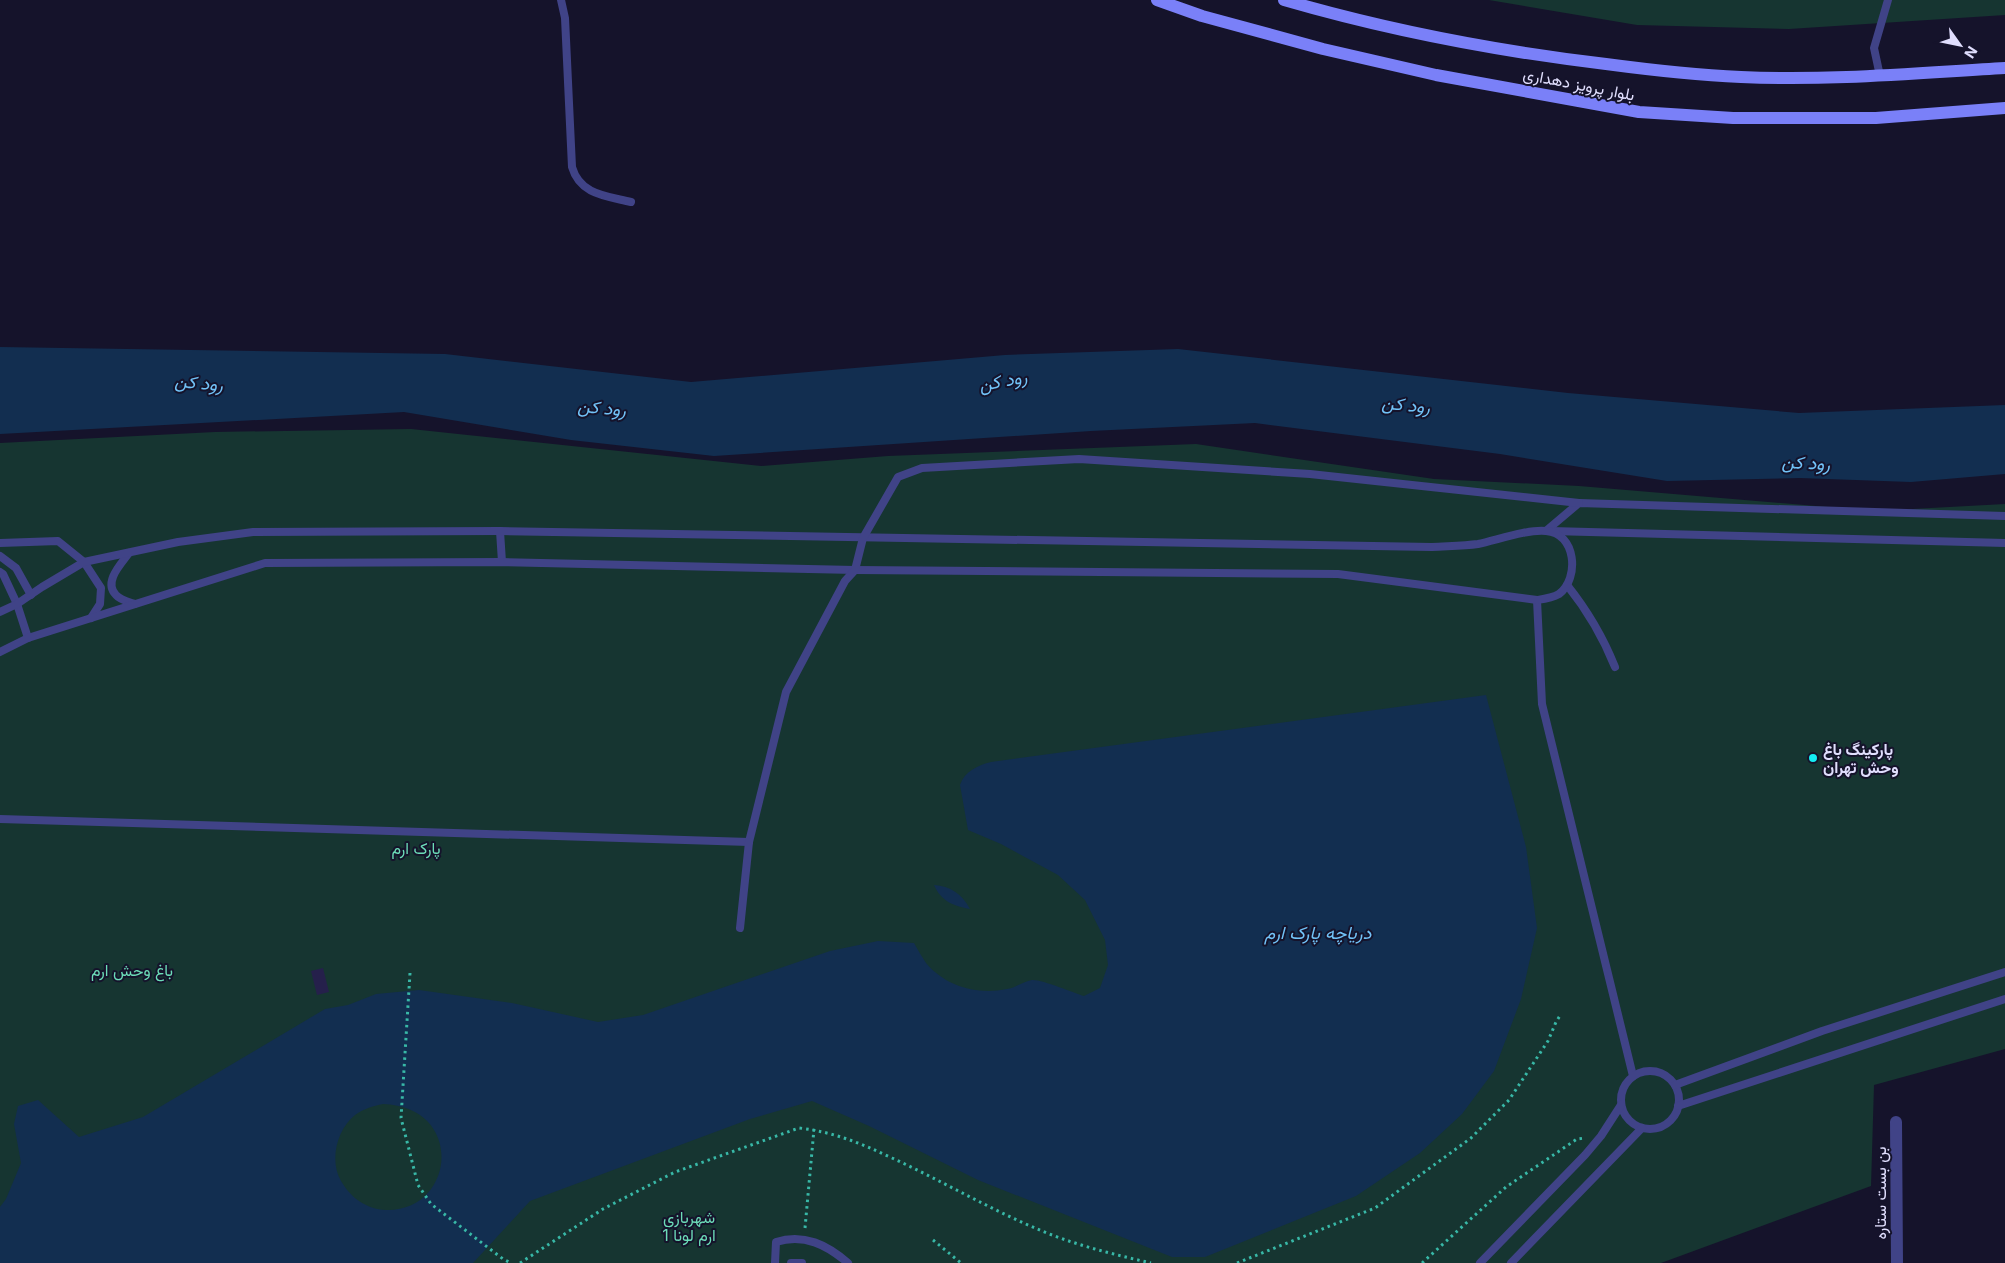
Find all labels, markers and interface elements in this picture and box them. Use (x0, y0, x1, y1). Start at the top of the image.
north arrow (1935, 20, 1985, 70)
text: N (1961, 43, 1981, 61)
street label: بلوار پرویز دهداری (1521, 63, 1636, 107)
water label: رود کن (977, 366, 1029, 396)
water label: رود کن (174, 370, 224, 396)
water label: رود کن (1381, 392, 1431, 418)
water label: رود کن (577, 395, 627, 421)
water label: رود کن (1781, 451, 1831, 475)
place label: پارکینگ باغ وحش تهران (1823, 739, 1899, 778)
marker: پارکینگ باغ وحش تهران (1807, 752, 1819, 764)
park label: پارک ارم (391, 838, 441, 860)
water label: دریاچه پارک ارم (1264, 922, 1372, 945)
park label: باغ وحش ارم (91, 960, 173, 982)
street label: بن بست ستاره (1870, 1147, 1891, 1239)
park label: شهربازی ارم لونا 1 (662, 1207, 716, 1246)

